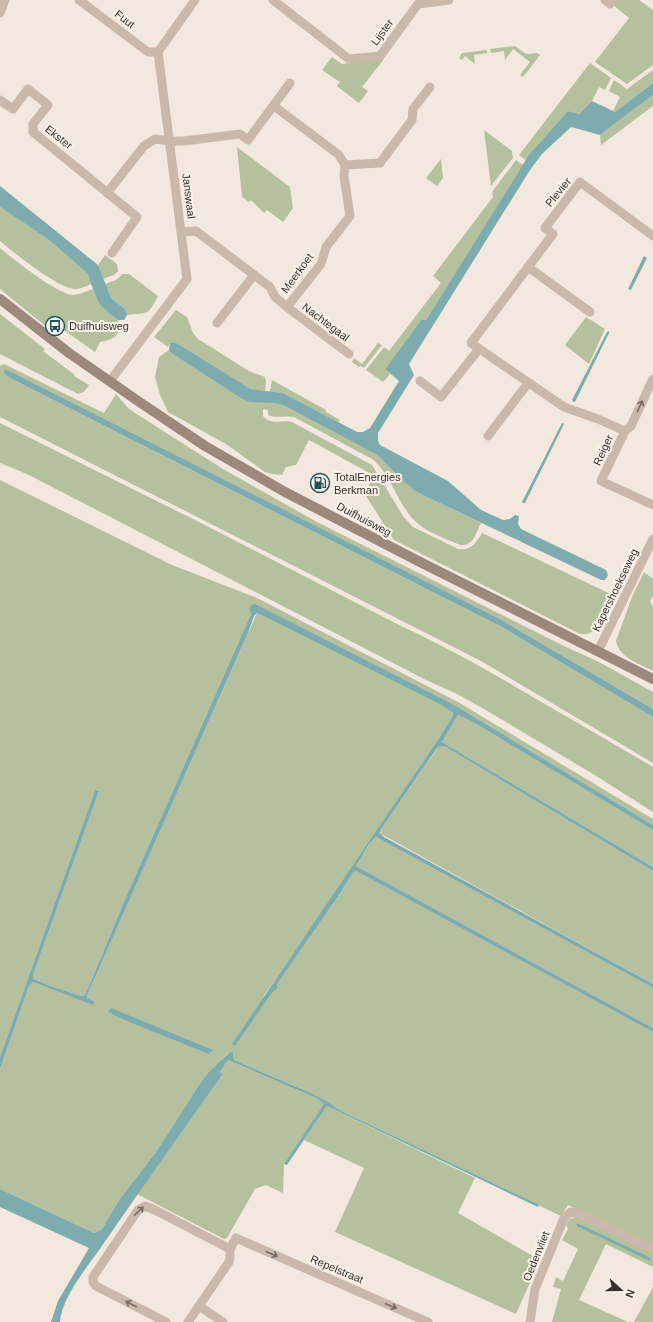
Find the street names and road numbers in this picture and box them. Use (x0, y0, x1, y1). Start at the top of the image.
street label: Fuut (113, 7, 137, 31)
street label: Lijster (369, 16, 396, 47)
street label: Ekster (43, 123, 75, 152)
street label: Janswaal (180, 173, 198, 219)
street label: Plevier (543, 175, 573, 209)
street label: Meerkoet (279, 251, 315, 295)
street label: Nachtegaal (300, 300, 352, 344)
street label: Reiger (591, 432, 615, 467)
street label: Duifhuisweg (335, 500, 393, 538)
street label: Kapershoekseweg (590, 547, 640, 633)
street label: Oedenvliet (521, 1229, 551, 1283)
street label: Repelstraat (309, 1252, 365, 1286)

